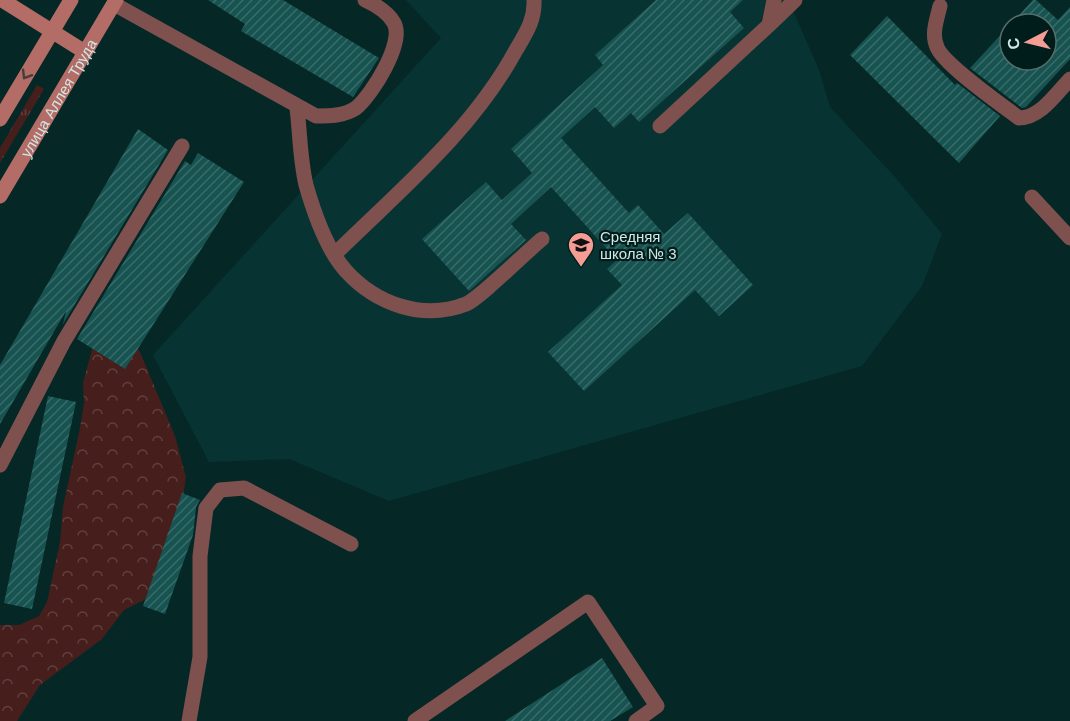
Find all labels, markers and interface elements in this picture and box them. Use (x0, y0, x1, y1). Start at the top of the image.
north arrow (998, 12, 1058, 72)
street label: улица Аллея Труда (17, 35, 100, 160)
text: С (1004, 37, 1023, 51)
one-way arrow (22, 69, 33, 79)
place label: Средняя школа № 3 (600, 228, 677, 262)
school or university icon: Средняя школа № 3 (566, 230, 596, 268)

